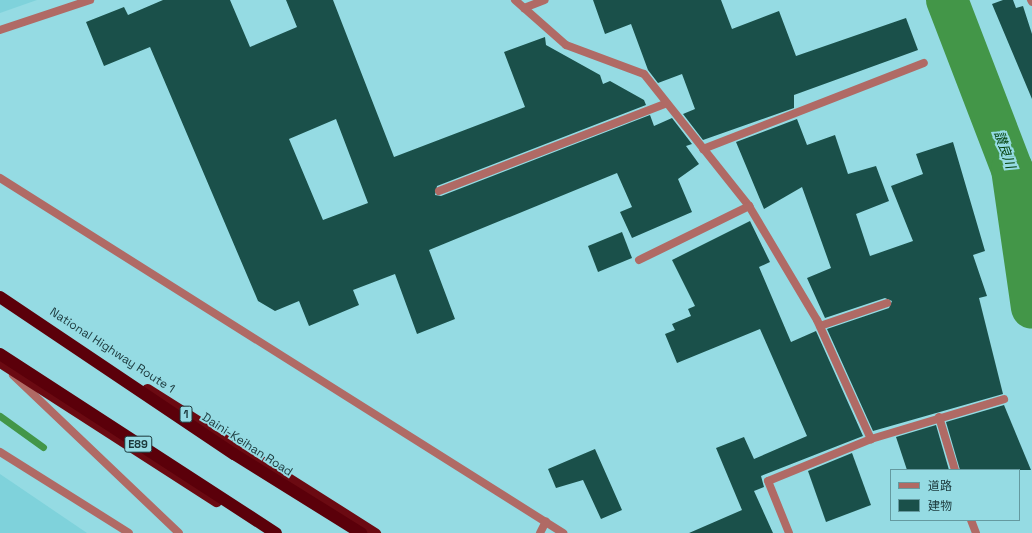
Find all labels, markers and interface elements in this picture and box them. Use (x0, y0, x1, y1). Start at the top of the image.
water label: 讃良川 (990, 129, 1018, 171)
street label: National Highway Route 1 (47, 305, 177, 397)
road number: 1 (179, 405, 193, 423)
street label: Daini-Keihan Road (199, 410, 295, 480)
road number: E89 (124, 435, 152, 453)
legend (890, 469, 1020, 521)
text: 道路 (928, 478, 952, 494)
text: 建物 (928, 498, 952, 514)

